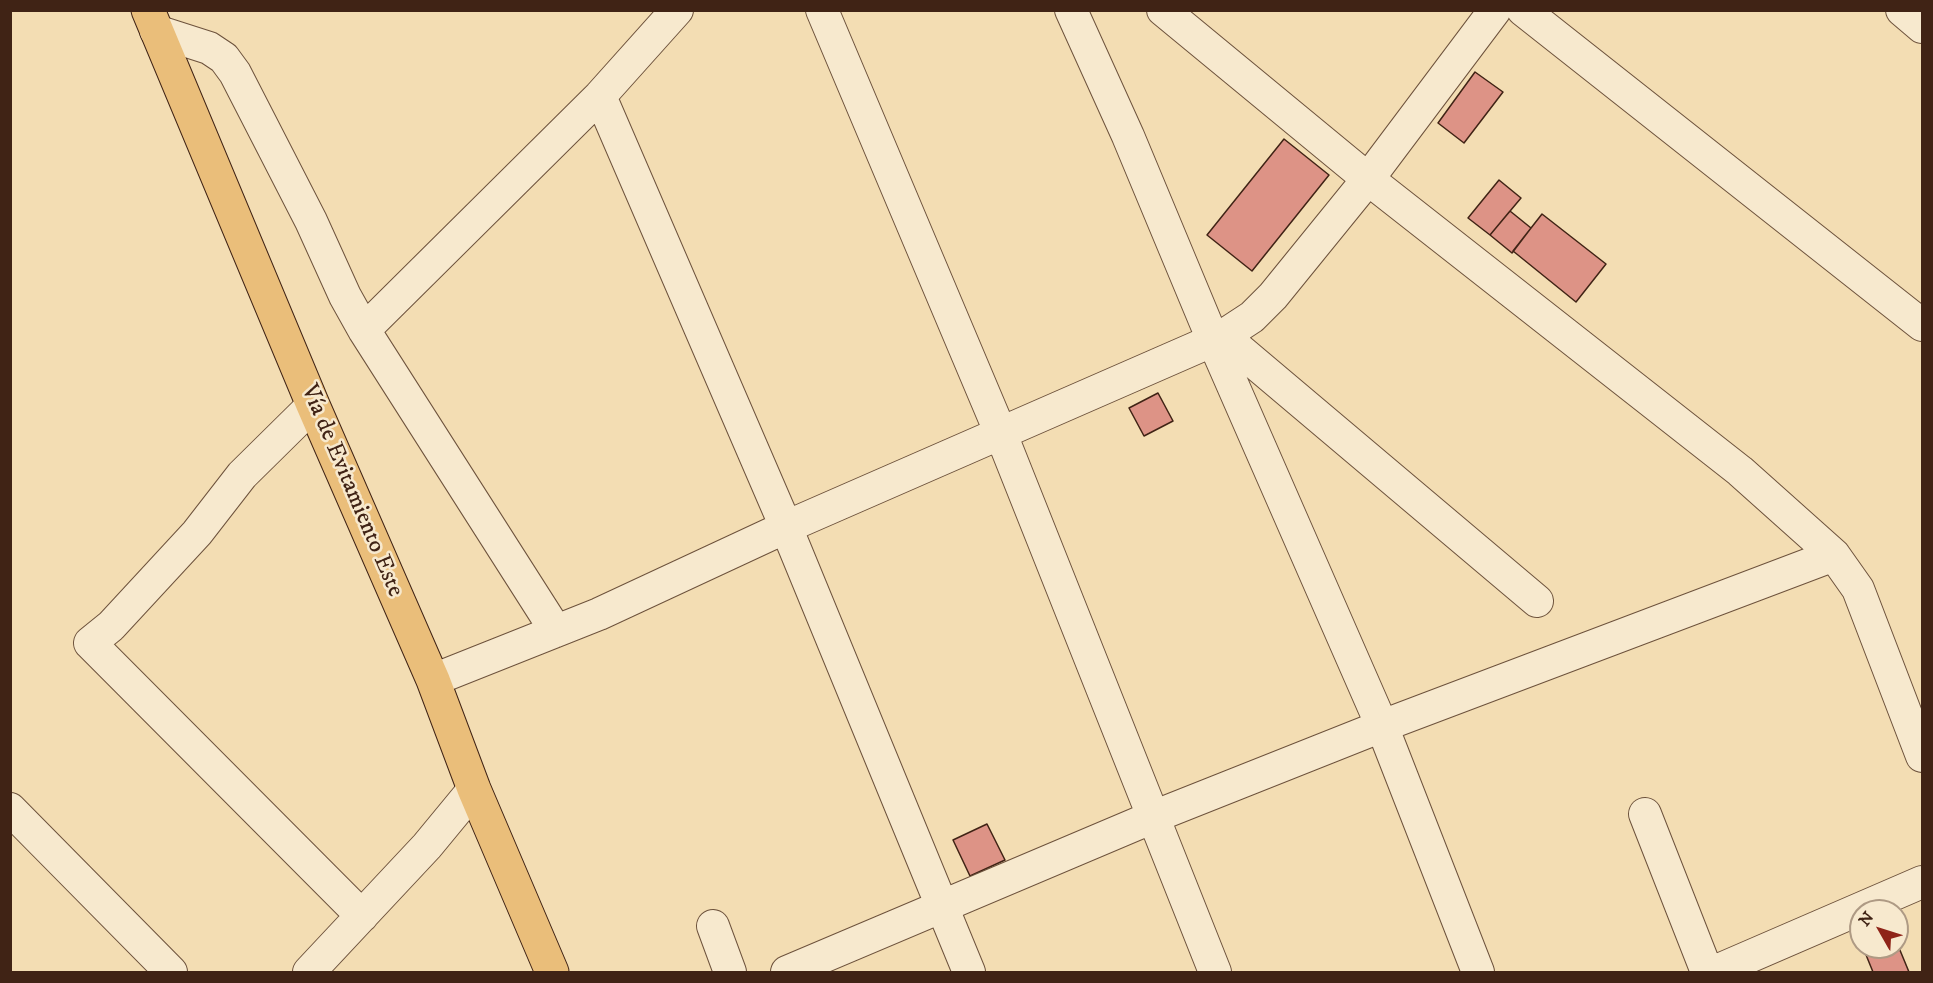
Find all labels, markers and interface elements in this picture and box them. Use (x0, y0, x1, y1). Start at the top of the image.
street label: Vía de Evitamiento Este (293, 380, 409, 602)
north arrow (1849, 899, 1909, 959)
text: N (1855, 908, 1878, 930)

